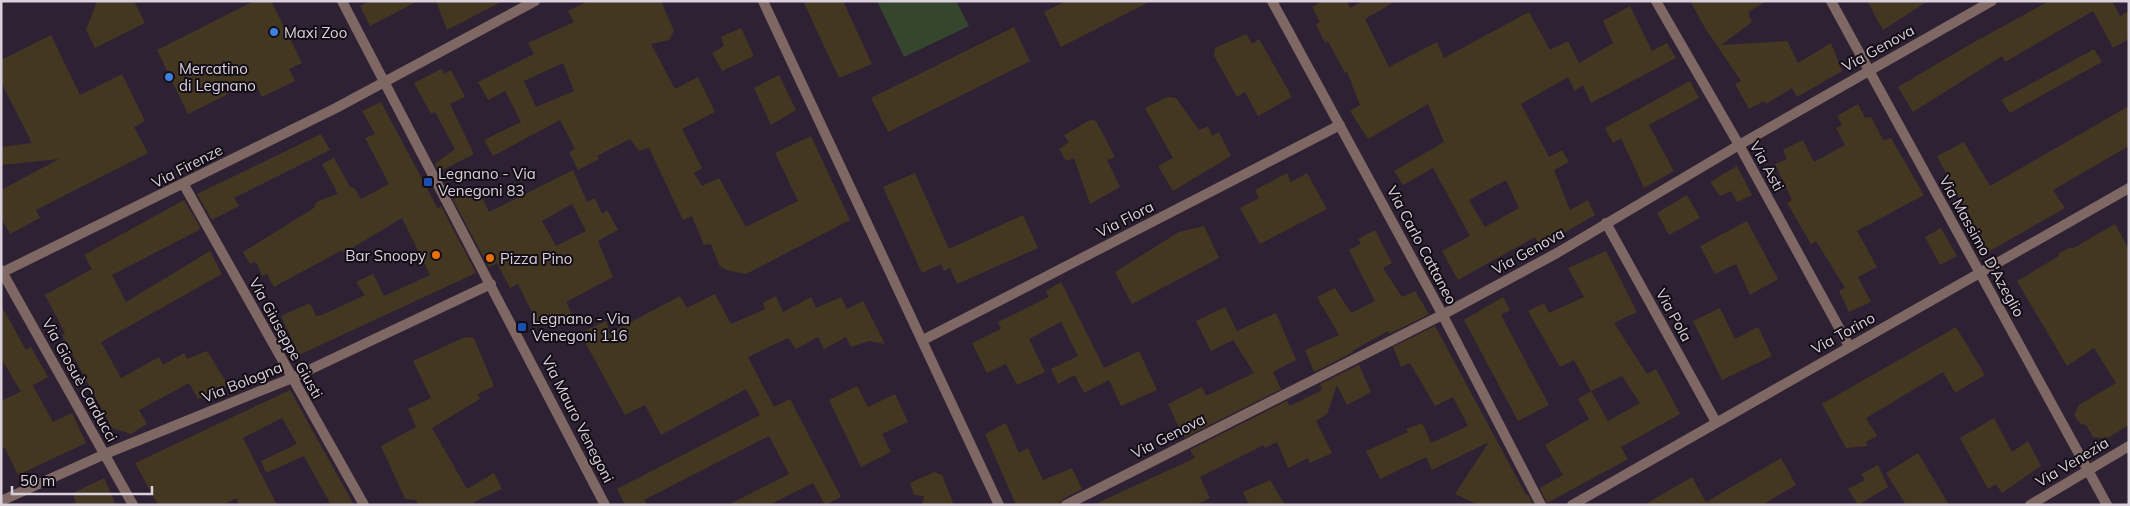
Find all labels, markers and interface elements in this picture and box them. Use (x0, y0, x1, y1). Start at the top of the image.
street label: Via Genova (1838, 20, 1918, 76)
place label: Maxi Zoo (284, 23, 347, 42)
marker: Maxi Zoo (268, 26, 280, 38)
place label: Mercatino di Legnano (179, 59, 256, 95)
marker: Mercatino di Legnano (163, 71, 175, 83)
street label: Via Asti (1746, 138, 1788, 194)
street label: Via Firenze (148, 140, 226, 192)
place label: Legnano - Via Venegoni 83 (438, 164, 536, 200)
street label: Via Massimo D'Azeglio (1935, 172, 2029, 320)
marker: Legnano - Via Venegoni 83 (422, 176, 434, 188)
street label: Via Carlo Cattaneo (1383, 183, 1461, 307)
street label: Via Flora (1093, 196, 1157, 242)
street label: Via Genova (1488, 223, 1568, 279)
place label: Bar Snoopy (345, 246, 426, 265)
marker: Bar Snoopy (430, 249, 442, 261)
place label: Pizza Pino (500, 249, 572, 268)
marker: Pizza Pino (484, 252, 496, 264)
street label: Via Giuseppe Giusti (245, 274, 327, 402)
street label: Via Pola (1652, 285, 1696, 345)
street label: Via Torino (1808, 308, 1878, 358)
place label: Legnano - Via Venegoni 116 (532, 309, 630, 345)
street label: Via Giosuè Carducci (38, 315, 122, 445)
marker: Legnano - Via Venegoni 116 (516, 321, 528, 333)
street label: Via Mauro Venegoni (538, 352, 618, 486)
street label: Via Bologna (199, 357, 285, 407)
street label: Via Genova (1128, 409, 1208, 463)
street label: Via Venezia (2032, 433, 2112, 491)
scale bar (12, 464, 152, 496)
text: 50 m (20, 471, 55, 490)

